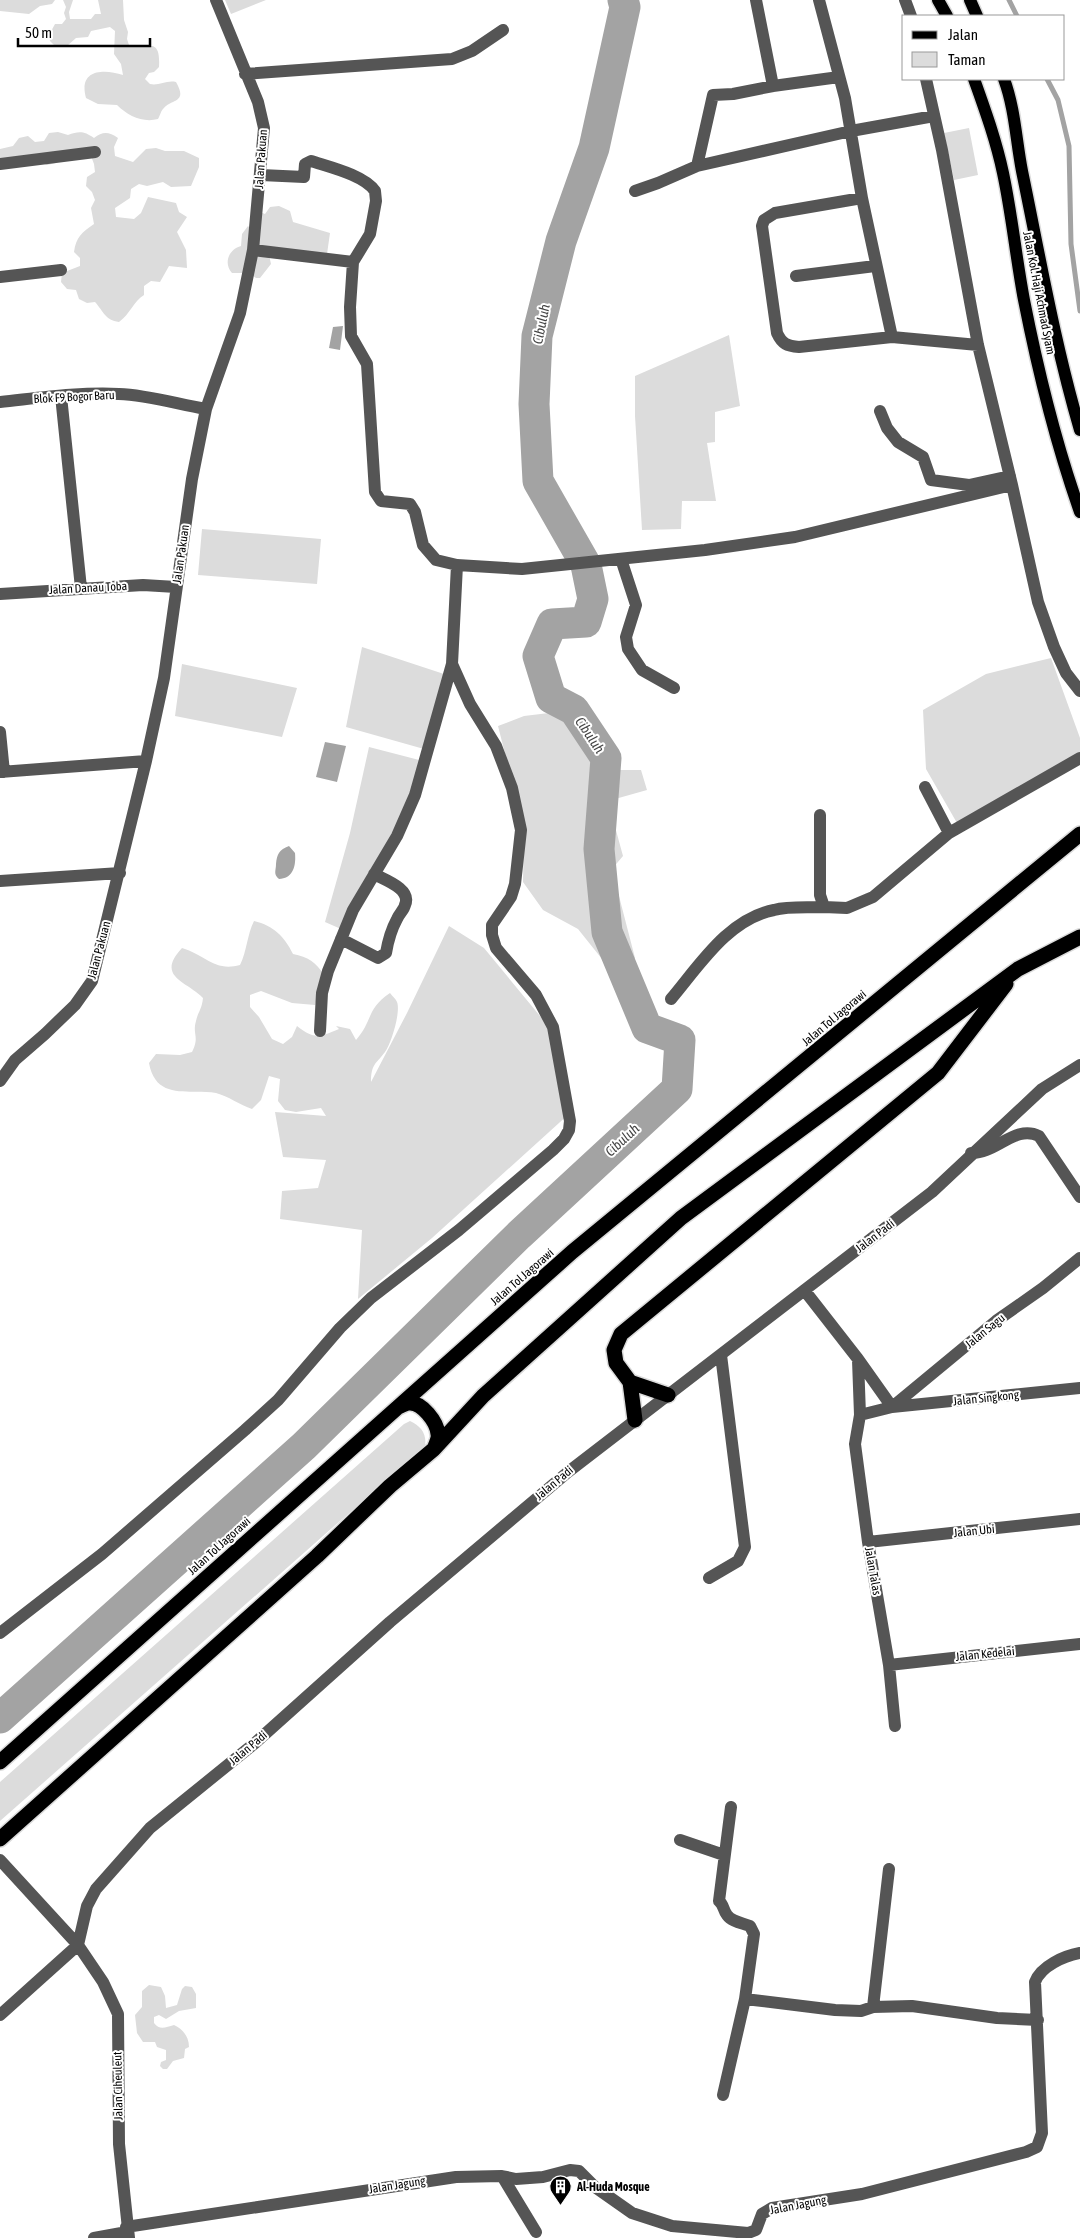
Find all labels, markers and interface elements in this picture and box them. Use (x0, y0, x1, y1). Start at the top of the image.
scale bar (18, 15, 150, 47)
legend (902, 15, 1065, 80)
text: 50 m (25, 24, 52, 41)
text: Jalan (948, 26, 978, 43)
text: Taman (948, 51, 986, 68)
street label: Jalan Pakuan (252, 129, 270, 189)
street label: Jalan Kol. Haji Achmad Syam (1020, 230, 1058, 356)
water label: Cibuluh (529, 303, 553, 345)
street label: Blok F9 Bogor Baru (33, 388, 115, 406)
street label: Jalan Pakuan (170, 524, 192, 584)
street label: Jalan Danau Toba (49, 579, 127, 597)
water label: Cibuluh (572, 714, 608, 756)
street label: Jalan Pakuan (85, 920, 113, 980)
street label: Jalan Tol Jagorawi (799, 987, 869, 1049)
water label: Cibuluh (602, 1120, 642, 1160)
street label: Jalan Padi (853, 1217, 897, 1255)
street label: Jalan Tol Jagorawi (487, 1246, 557, 1308)
street label: Jalan Sagu (962, 1311, 1008, 1351)
street label: Jalan Singkong (952, 1387, 1020, 1408)
street label: Jalan Padi (532, 1463, 576, 1503)
street label: Jalan Tol Jagorawi (185, 1514, 253, 1578)
street label: Jalan Ubi (953, 1522, 995, 1540)
street label: Jalan Talas (862, 1546, 884, 1596)
street label: Jalan Kedelai (955, 1644, 1015, 1664)
street label: Jalan Padi (226, 1728, 270, 1768)
street label: Jalan Ciheuleut (110, 2051, 126, 2120)
street label: Jalan Jagung (368, 2173, 427, 2196)
building icon: Al-Huda Mosque (549, 2175, 573, 2206)
place label: Al-Huda Mosque (576, 2180, 650, 2194)
street label: Jalan Jagung (769, 2193, 828, 2217)

